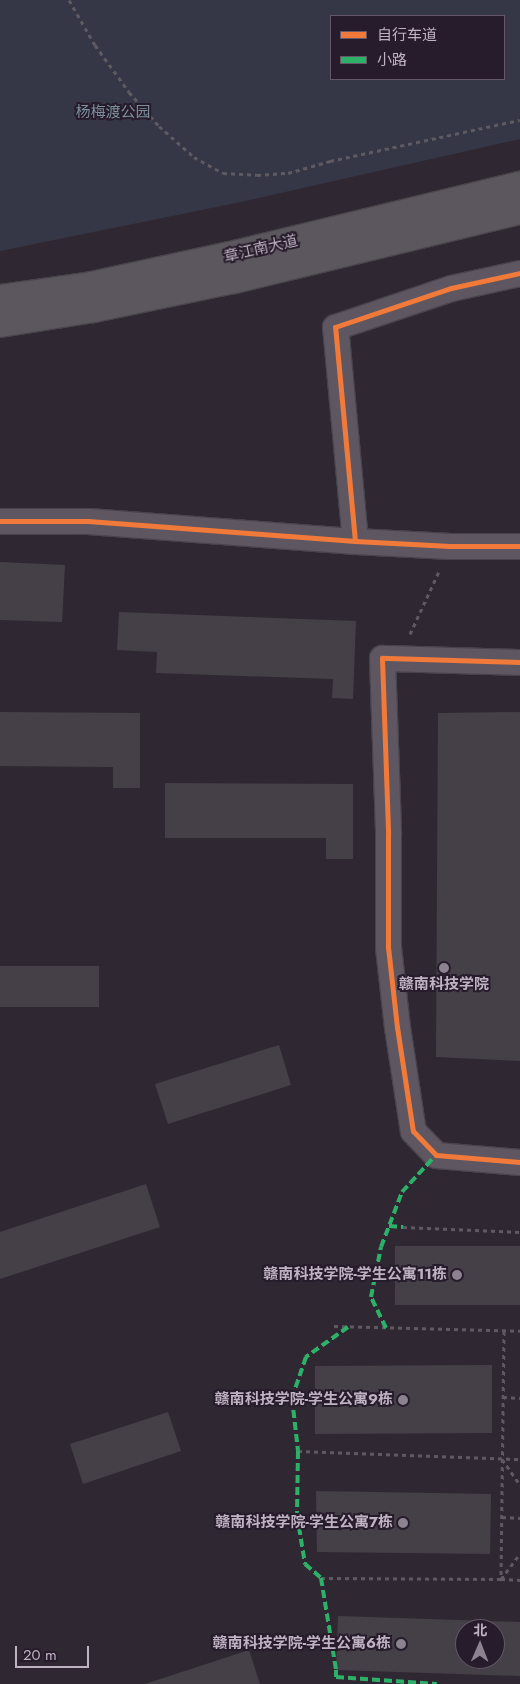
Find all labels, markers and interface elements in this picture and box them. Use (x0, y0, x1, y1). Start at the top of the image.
legend (330, 15, 505, 80)
text: 自行车道 (377, 24, 437, 46)
text: 小路 (377, 49, 407, 71)
park label: 杨梅渡公园 (76, 104, 150, 122)
street label: 章江南大道 (222, 232, 300, 266)
marker: 赣南科技学院 (438, 962, 450, 974)
place label: 赣南科技学院 (399, 976, 489, 994)
place label: 赣南科技学院-学生公寓11栋 (263, 1266, 447, 1284)
marker: 赣南科技学院-学生公寓11栋 (451, 1269, 463, 1281)
place label: 赣南科技学院-学生公寓9栋 (215, 1391, 393, 1409)
marker: 赣南科技学院-学生公寓9栋 (397, 1394, 409, 1406)
place label: 赣南科技学院-学生公寓7栋 (216, 1514, 393, 1532)
marker: 赣南科技学院-学生公寓7栋 (397, 1517, 409, 1529)
north arrow (455, 1619, 505, 1669)
text: 北 (473, 1620, 487, 1640)
place label: 赣南科技学院-学生公寓6栋 (213, 1635, 391, 1653)
scale bar (18, 1636, 91, 1668)
marker: 赣南科技学院-学生公寓6栋 (395, 1638, 407, 1650)
text: 20 m (23, 1644, 57, 1666)

